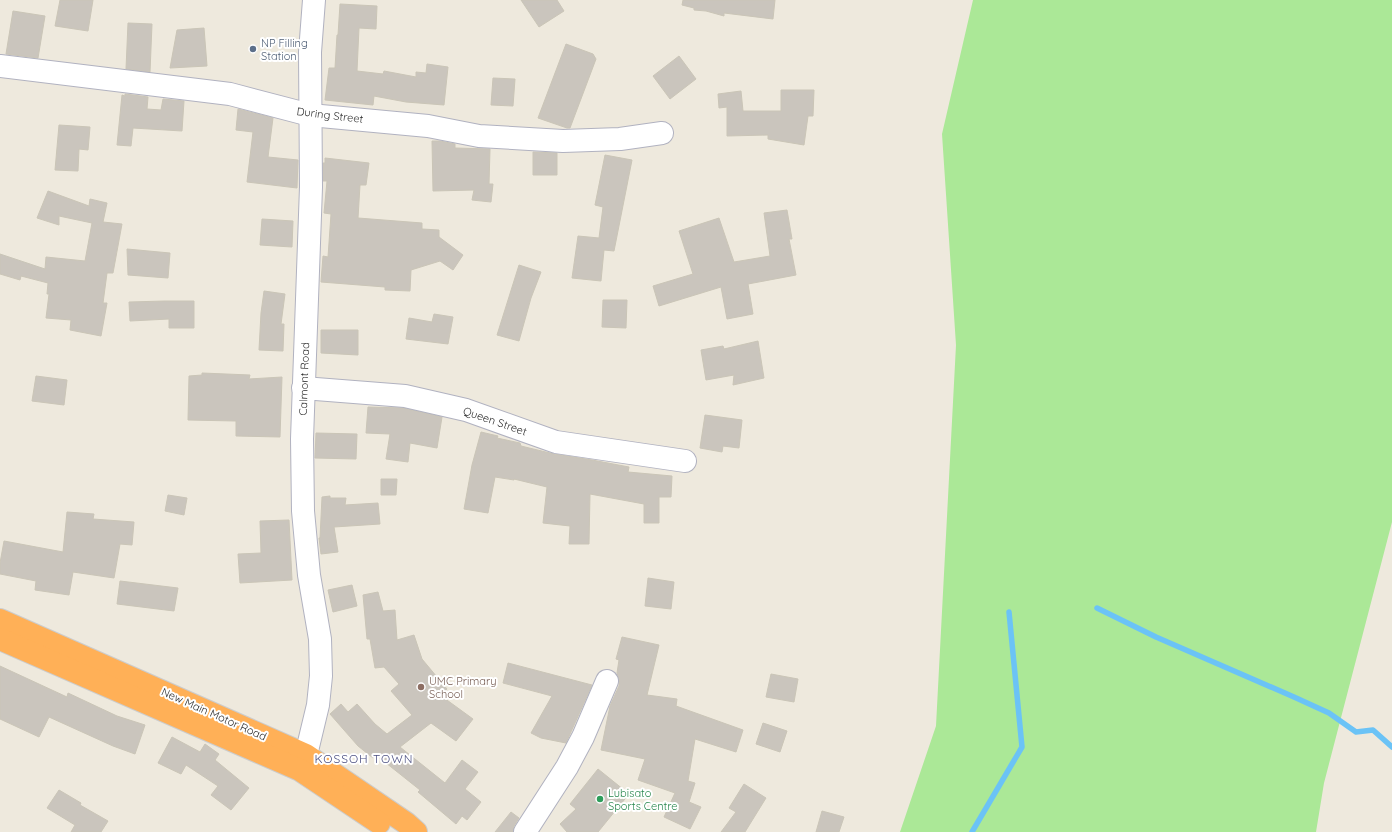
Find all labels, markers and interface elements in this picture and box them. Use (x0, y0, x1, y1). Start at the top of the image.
place label: NP Filling Station (261, 36, 308, 63)
marker: NP Filling Station (248, 44, 258, 54)
street label: During Street (296, 104, 364, 126)
street label: Calmont Road (296, 342, 312, 416)
street label: Queen Street (461, 404, 529, 439)
place label: UMC Primary School (429, 674, 496, 701)
marker: UMC Primary School (416, 682, 426, 692)
street label: New Main Motor Road (159, 685, 269, 743)
district label: KOSSOH TOWN (315, 751, 414, 766)
place label: Lubisato Sports Centre (608, 786, 678, 813)
marker: Lubisato Sports Centre (595, 794, 605, 804)

